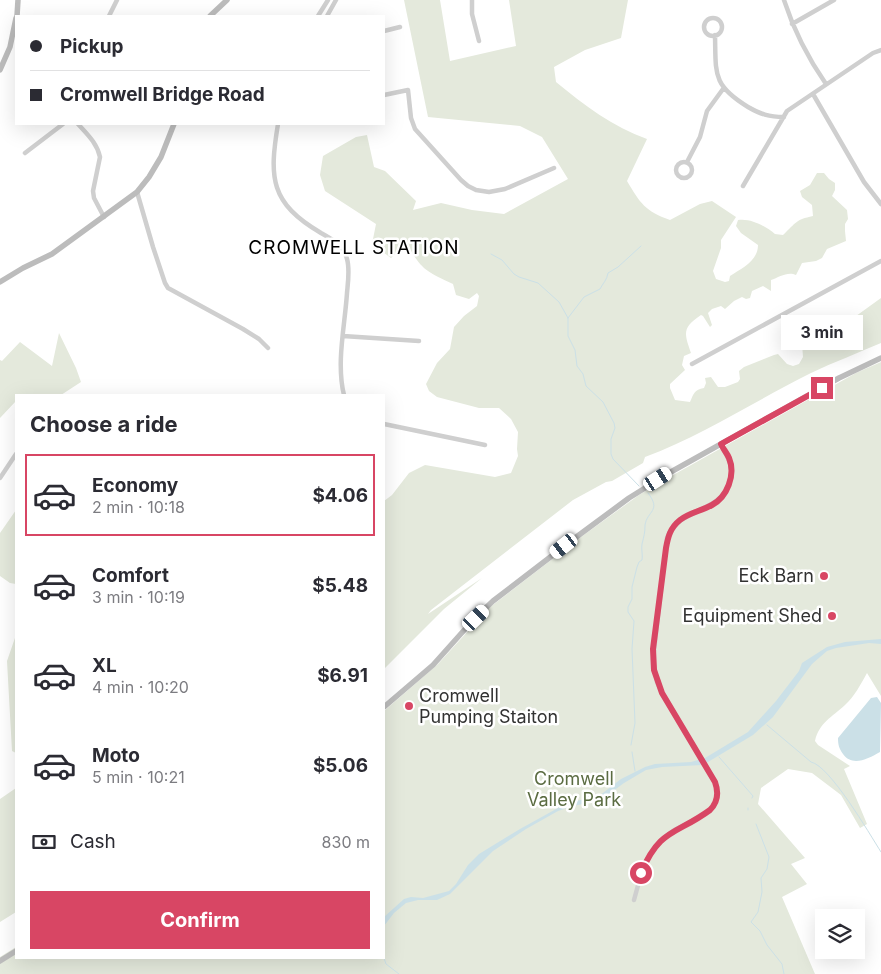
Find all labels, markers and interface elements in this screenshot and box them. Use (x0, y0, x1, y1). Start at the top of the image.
text: Pickup (60, 35, 123, 58)
text: Cromwell Bridge Road (60, 83, 265, 106)
district label: CROMWELL STATION (248, 236, 460, 259)
callout: 3 min (781, 316, 863, 350)
text: 3 min (800, 322, 844, 342)
route end (811, 377, 833, 399)
text: Choose a ride (30, 411, 178, 437)
car (641, 465, 674, 493)
icon: car (32, 473, 77, 518)
text: Economy (92, 474, 178, 497)
text: $4.06 (312, 484, 368, 507)
text: 2 min · 10:18 (92, 497, 185, 517)
car (547, 531, 580, 561)
icon: car (32, 563, 77, 608)
text: Comfort (92, 564, 169, 587)
place label: Eck Barn (738, 565, 814, 586)
marker: Eck Barn (818, 570, 830, 582)
text: $5.48 (312, 574, 368, 597)
text: 3 min · 10:19 (92, 587, 185, 607)
car (459, 602, 492, 634)
place label: Equipment Shed (683, 605, 822, 626)
marker: Equipment Shed (826, 610, 838, 622)
icon: car (32, 653, 77, 698)
text: XL (92, 654, 117, 677)
text: $6.91 (317, 664, 368, 687)
text: 4 min · 10:20 (92, 677, 189, 697)
place label: Cromwell Pumping Staiton (419, 685, 558, 727)
marker: Cromwell Pumping Staiton (403, 700, 415, 712)
icon: car (32, 743, 77, 788)
text: Moto (92, 744, 140, 767)
text: $5.06 (313, 754, 368, 777)
text: 5 min · 10:21 (92, 767, 185, 787)
park label: Cromwell Valley Park (527, 768, 621, 810)
icon: cash (30, 828, 58, 856)
text: Cash (70, 830, 116, 853)
text: 830 m (322, 832, 370, 852)
route start (630, 862, 652, 884)
button: Confirm (30, 891, 370, 949)
map controls (815, 909, 865, 959)
button: layers (815, 909, 865, 959)

